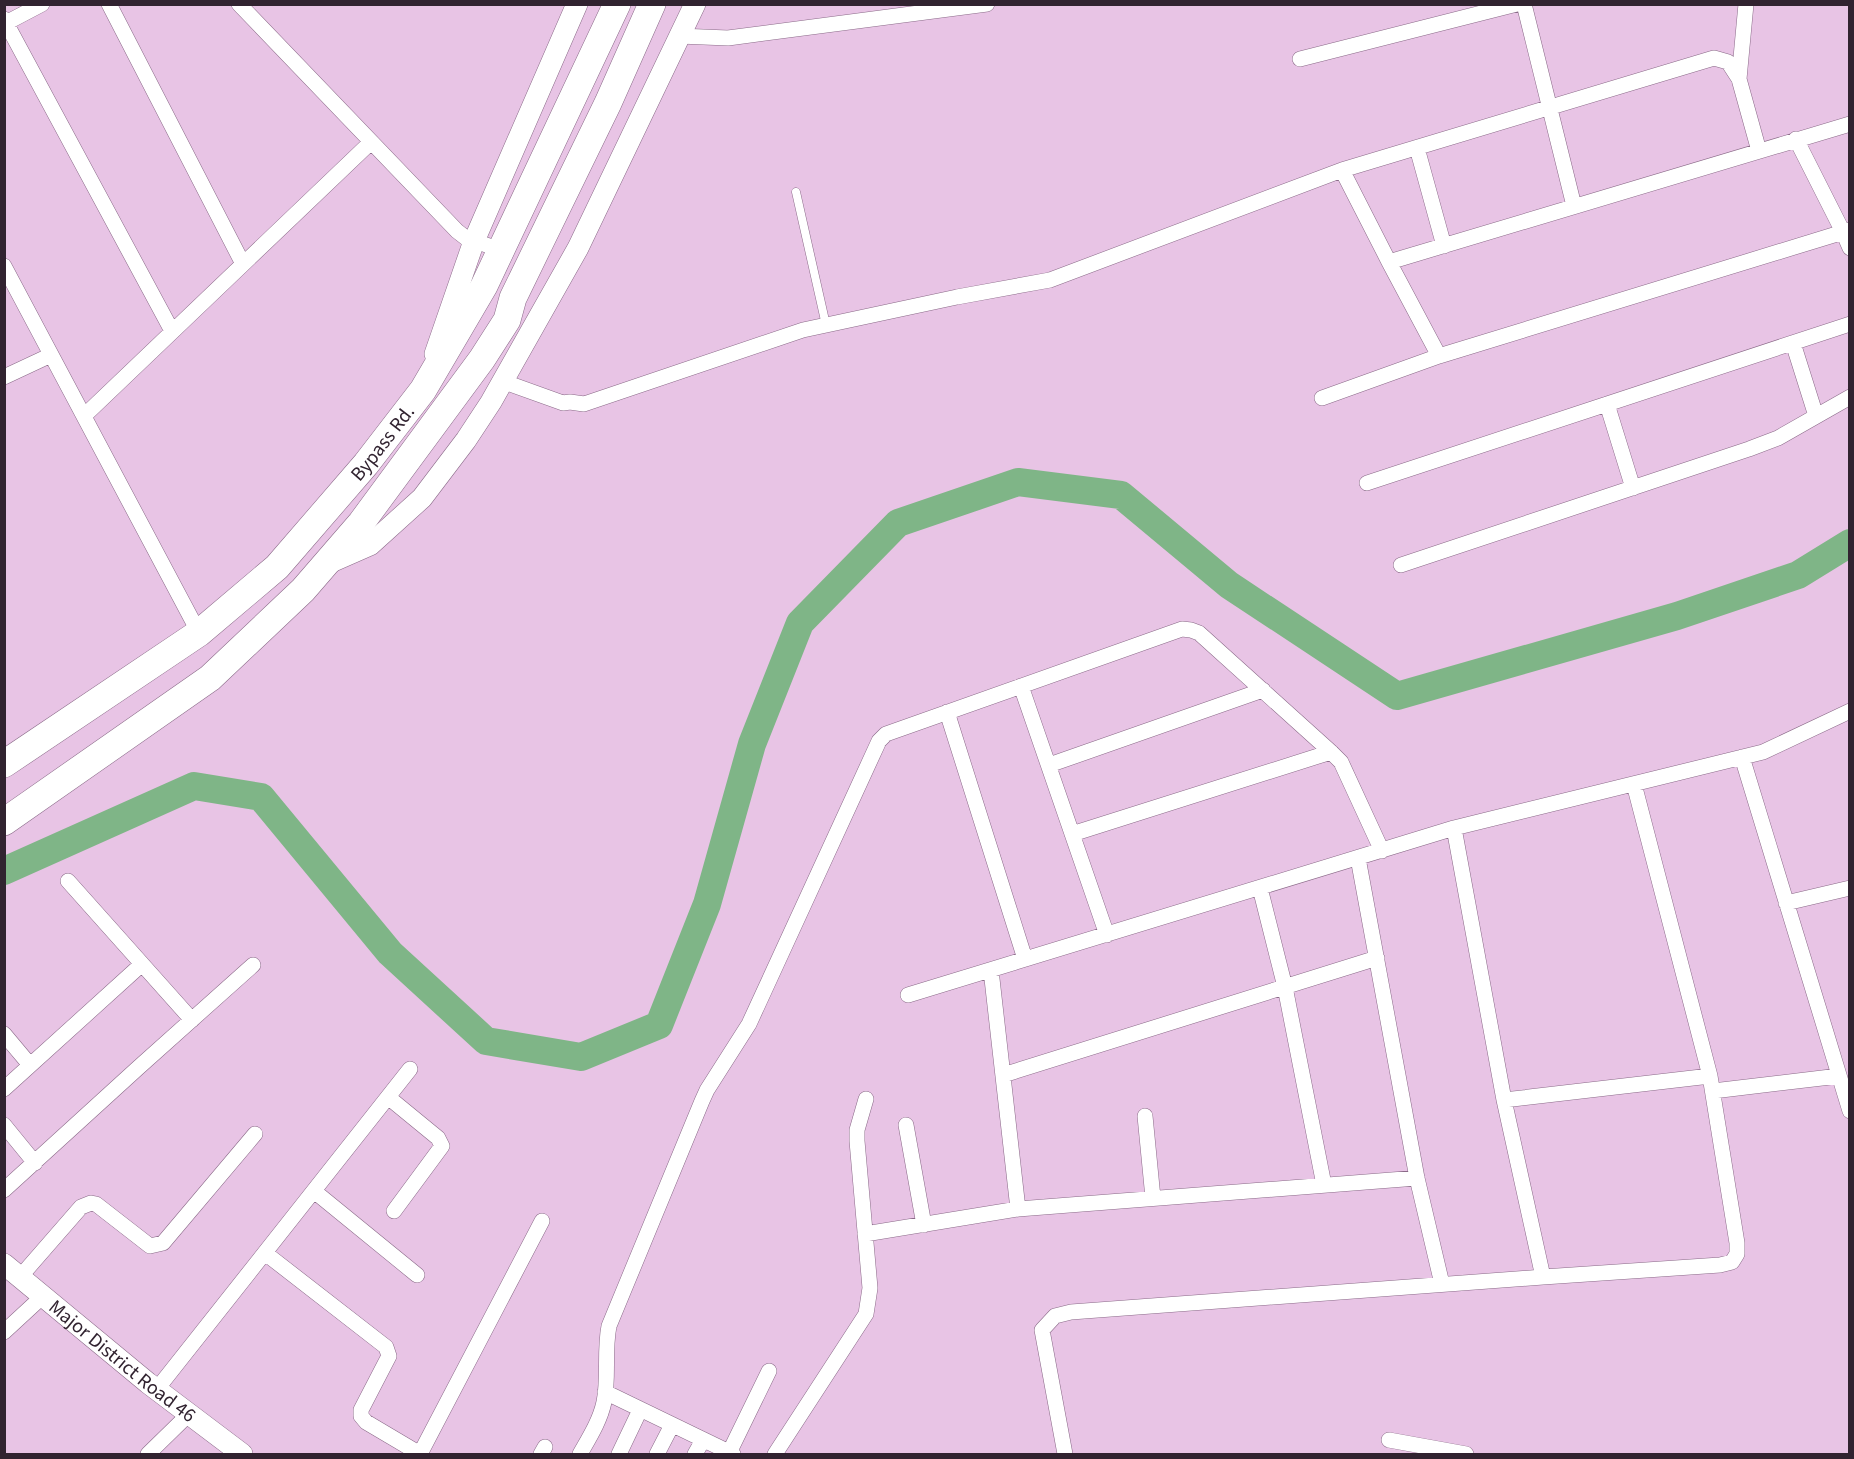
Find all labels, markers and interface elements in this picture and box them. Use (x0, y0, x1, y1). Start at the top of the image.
street label: Bypass Rd. (344, 399, 422, 488)
street label: Major District Road 46 (42, 1294, 201, 1429)

